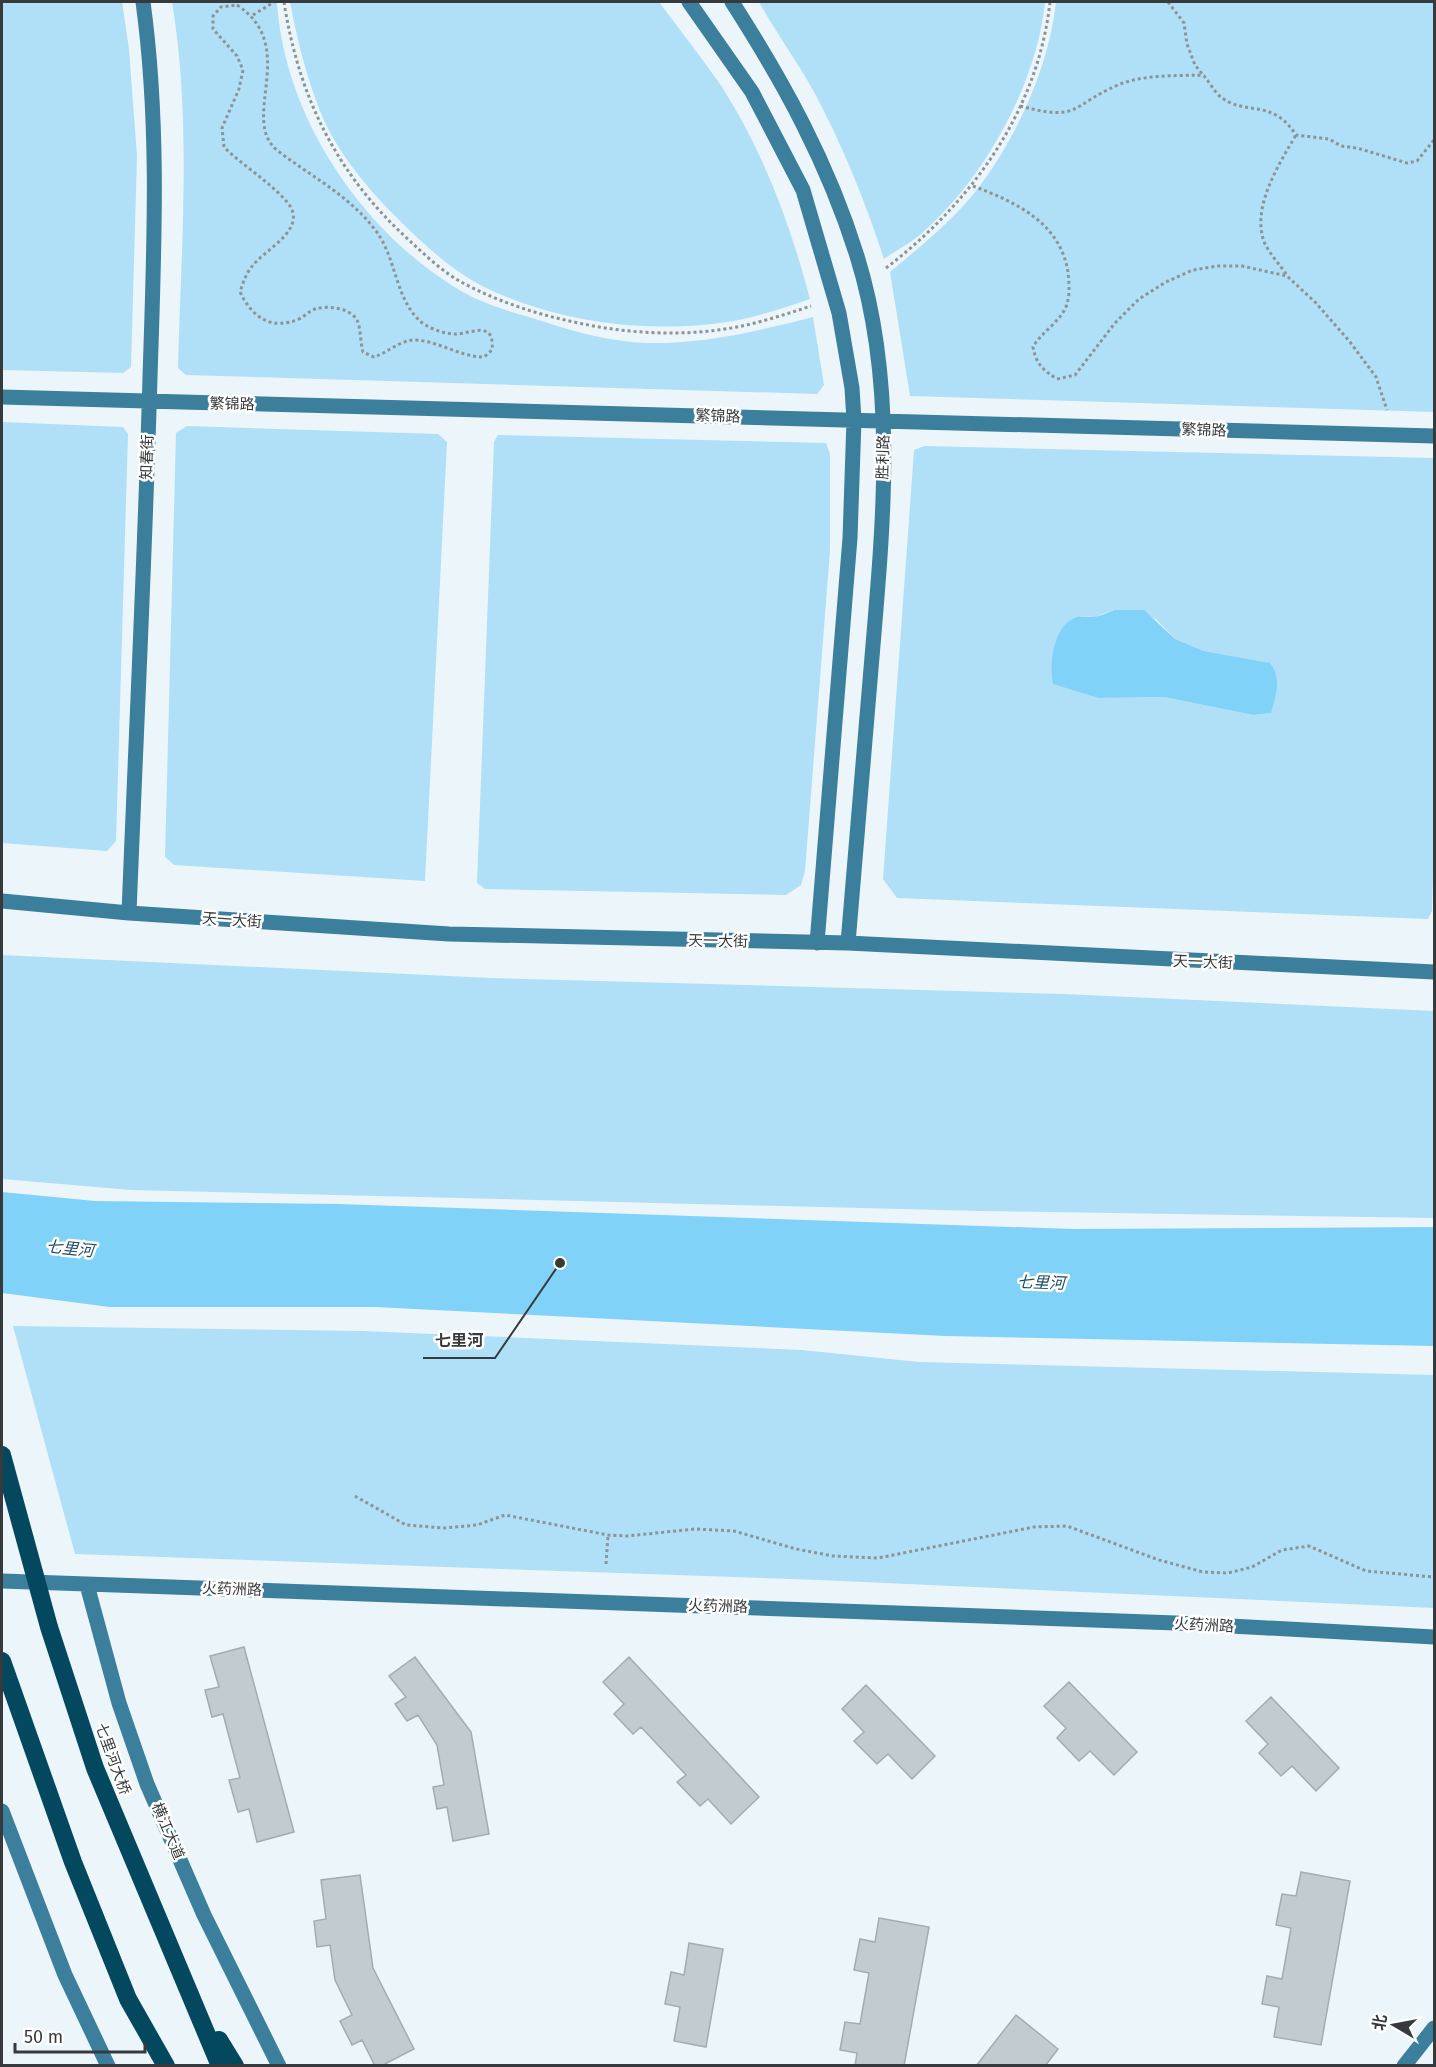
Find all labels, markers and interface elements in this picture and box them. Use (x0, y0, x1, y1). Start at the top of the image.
street label: 繁锦路 (209, 395, 255, 413)
street label: 繁锦路 (695, 406, 741, 426)
street label: 繁锦路 (1181, 420, 1227, 440)
street label: 知春街 (137, 434, 157, 480)
street label: 胜利路 (873, 434, 893, 480)
street label: 天一大街 (201, 909, 263, 931)
street label: 天一大街 (688, 931, 748, 951)
street label: 天一大街 (1173, 952, 1233, 972)
water label: 七里河 (45, 1237, 98, 1261)
water label: 七里河 (1017, 1272, 1068, 1293)
callout: 七里河 (423, 1324, 495, 1358)
text: 七里河 (435, 1331, 483, 1350)
street label: 火药洲路 (202, 1579, 262, 1599)
street label: 火药洲路 (688, 1596, 748, 1616)
street label: 火药洲路 (1174, 1614, 1234, 1636)
street label: 七里河大桥 (92, 1721, 134, 1797)
street label: 横江大道 (148, 1800, 188, 1862)
north arrow (1364, 1995, 1424, 2055)
text: 北 (1369, 2013, 1390, 2032)
scale bar (15, 2016, 146, 2054)
text: 50 m (24, 2026, 63, 2048)

